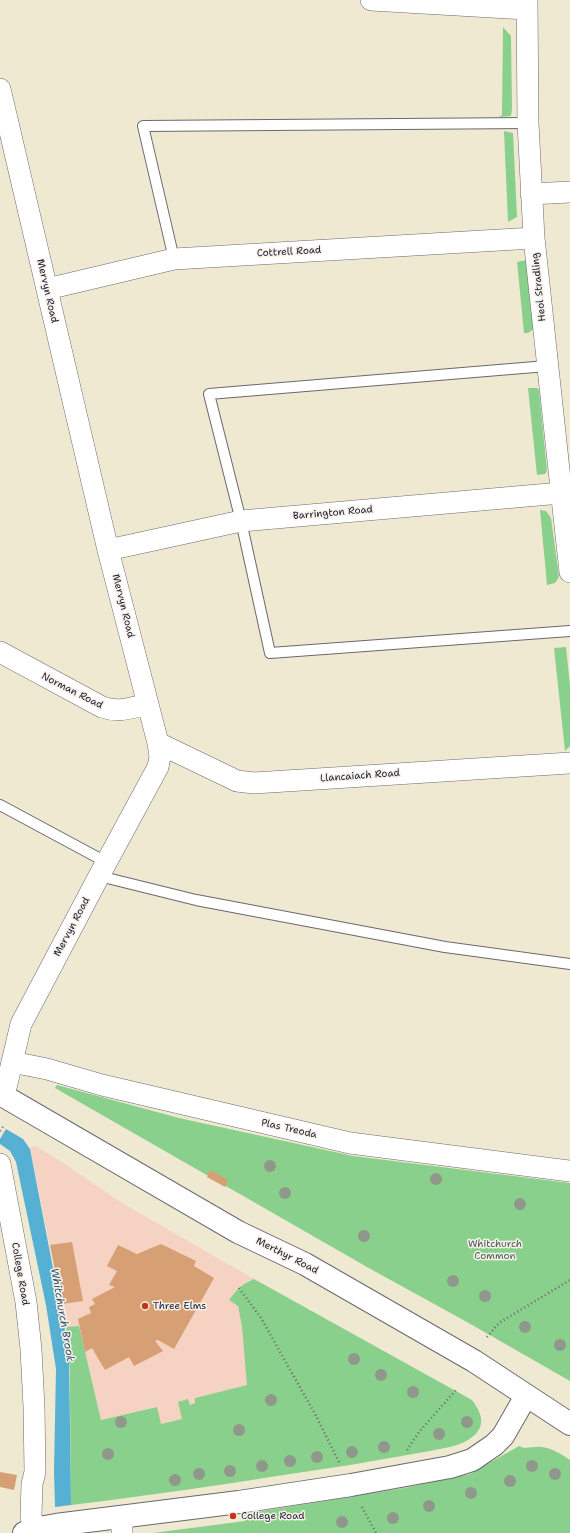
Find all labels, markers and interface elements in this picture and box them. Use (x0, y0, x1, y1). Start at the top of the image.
street label: Cottrell Road (256, 244, 322, 260)
street label: Heol Stradling (529, 252, 549, 322)
street label: Mervyn Road (34, 258, 60, 324)
street label: Barrington Road (293, 504, 373, 522)
street label: Mervyn Road (109, 573, 137, 639)
street label: Norman Road (39, 670, 105, 712)
street label: Llancaiach Road (320, 767, 400, 785)
street label: Mervyn Road (51, 895, 93, 959)
street label: Plas Treoda (260, 1117, 318, 1141)
street label: Merthyr Road (254, 1235, 320, 1277)
park label: Whitchurch Common (468, 1238, 522, 1262)
street label: College Road (9, 1242, 31, 1306)
water label: Whitchurch Brook (47, 1267, 77, 1363)
place label: Three Elms (153, 1300, 206, 1312)
marker: Three Elms (140, 1301, 150, 1311)
place label: College Road (241, 1510, 305, 1522)
marker: College Road (228, 1511, 238, 1521)

